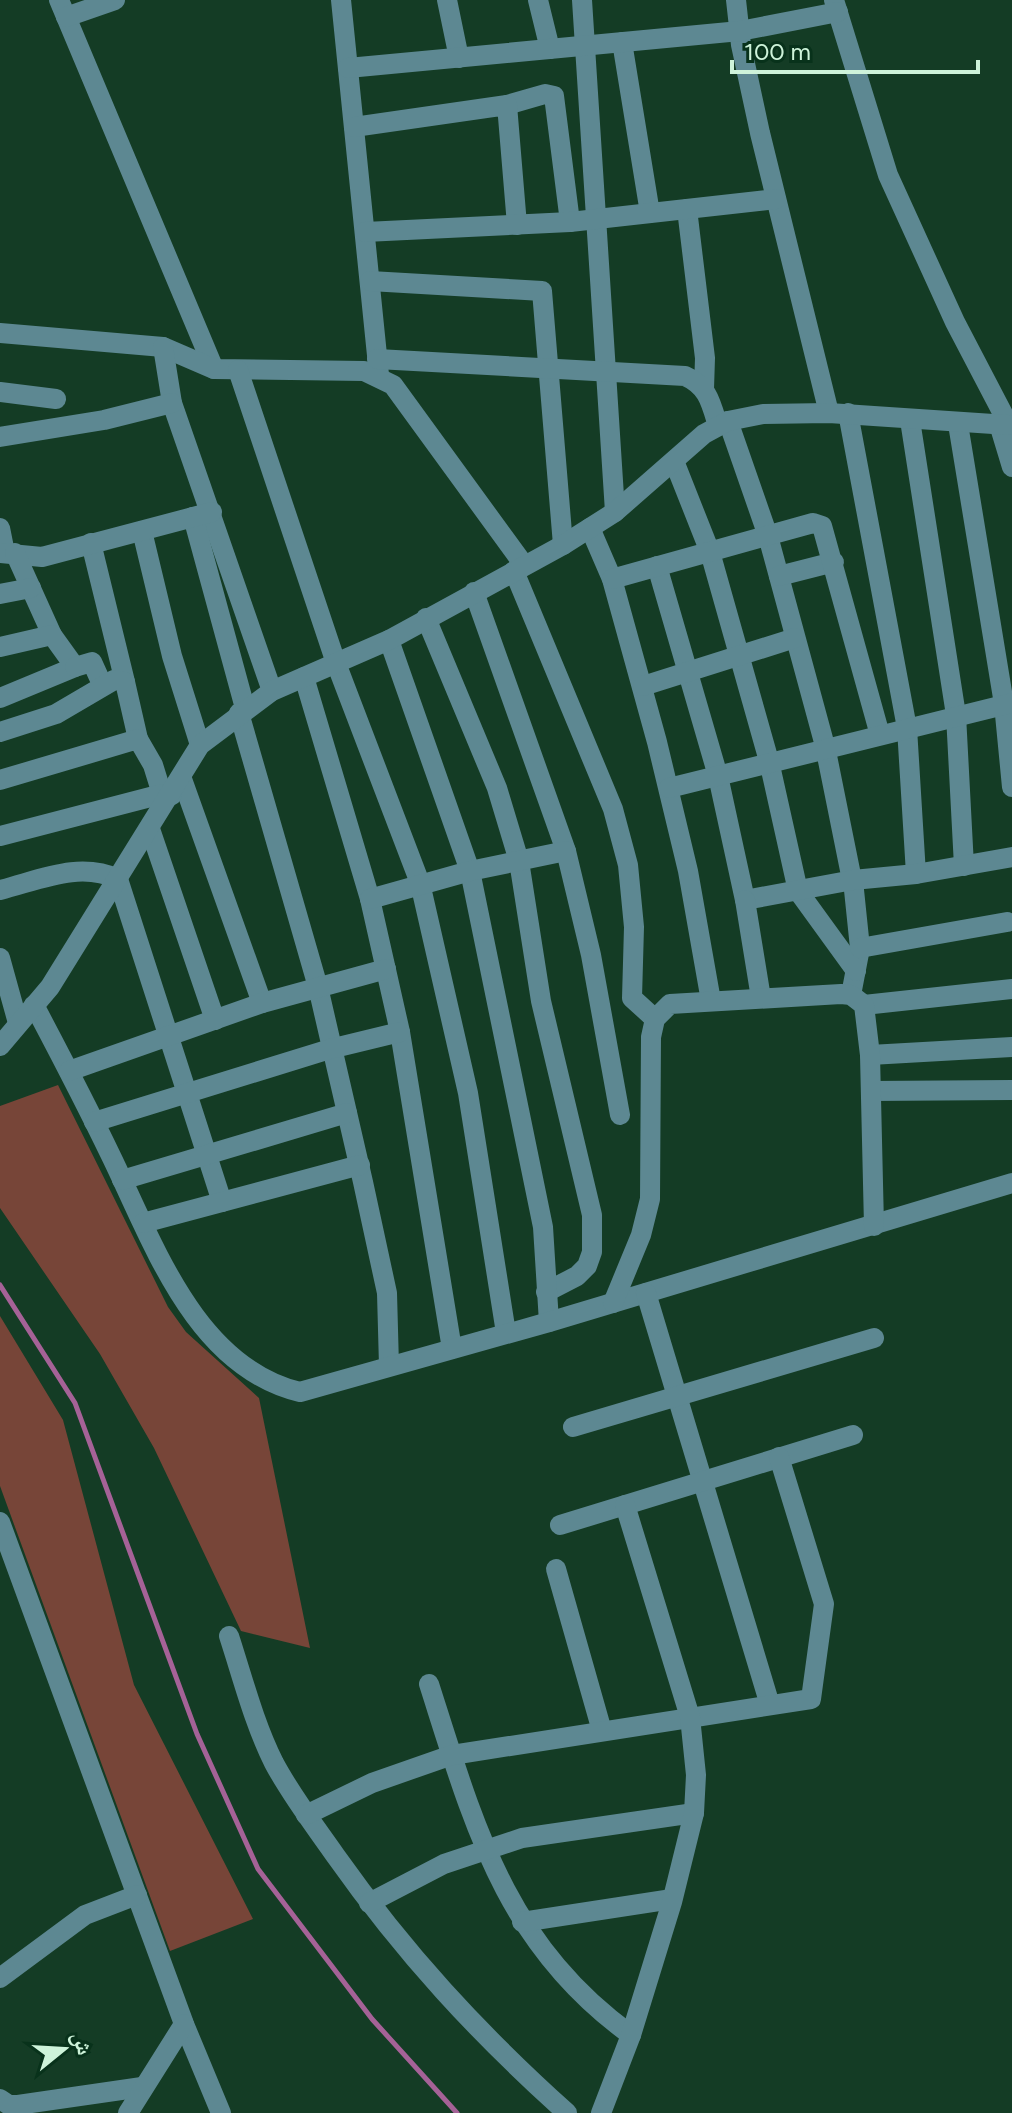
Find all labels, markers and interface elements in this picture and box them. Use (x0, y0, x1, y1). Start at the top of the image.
scale bar (732, 24, 978, 74)
text: 100 m (744, 37, 811, 66)
north arrow (24, 2009, 104, 2089)
text: ش (66, 2028, 99, 2058)

